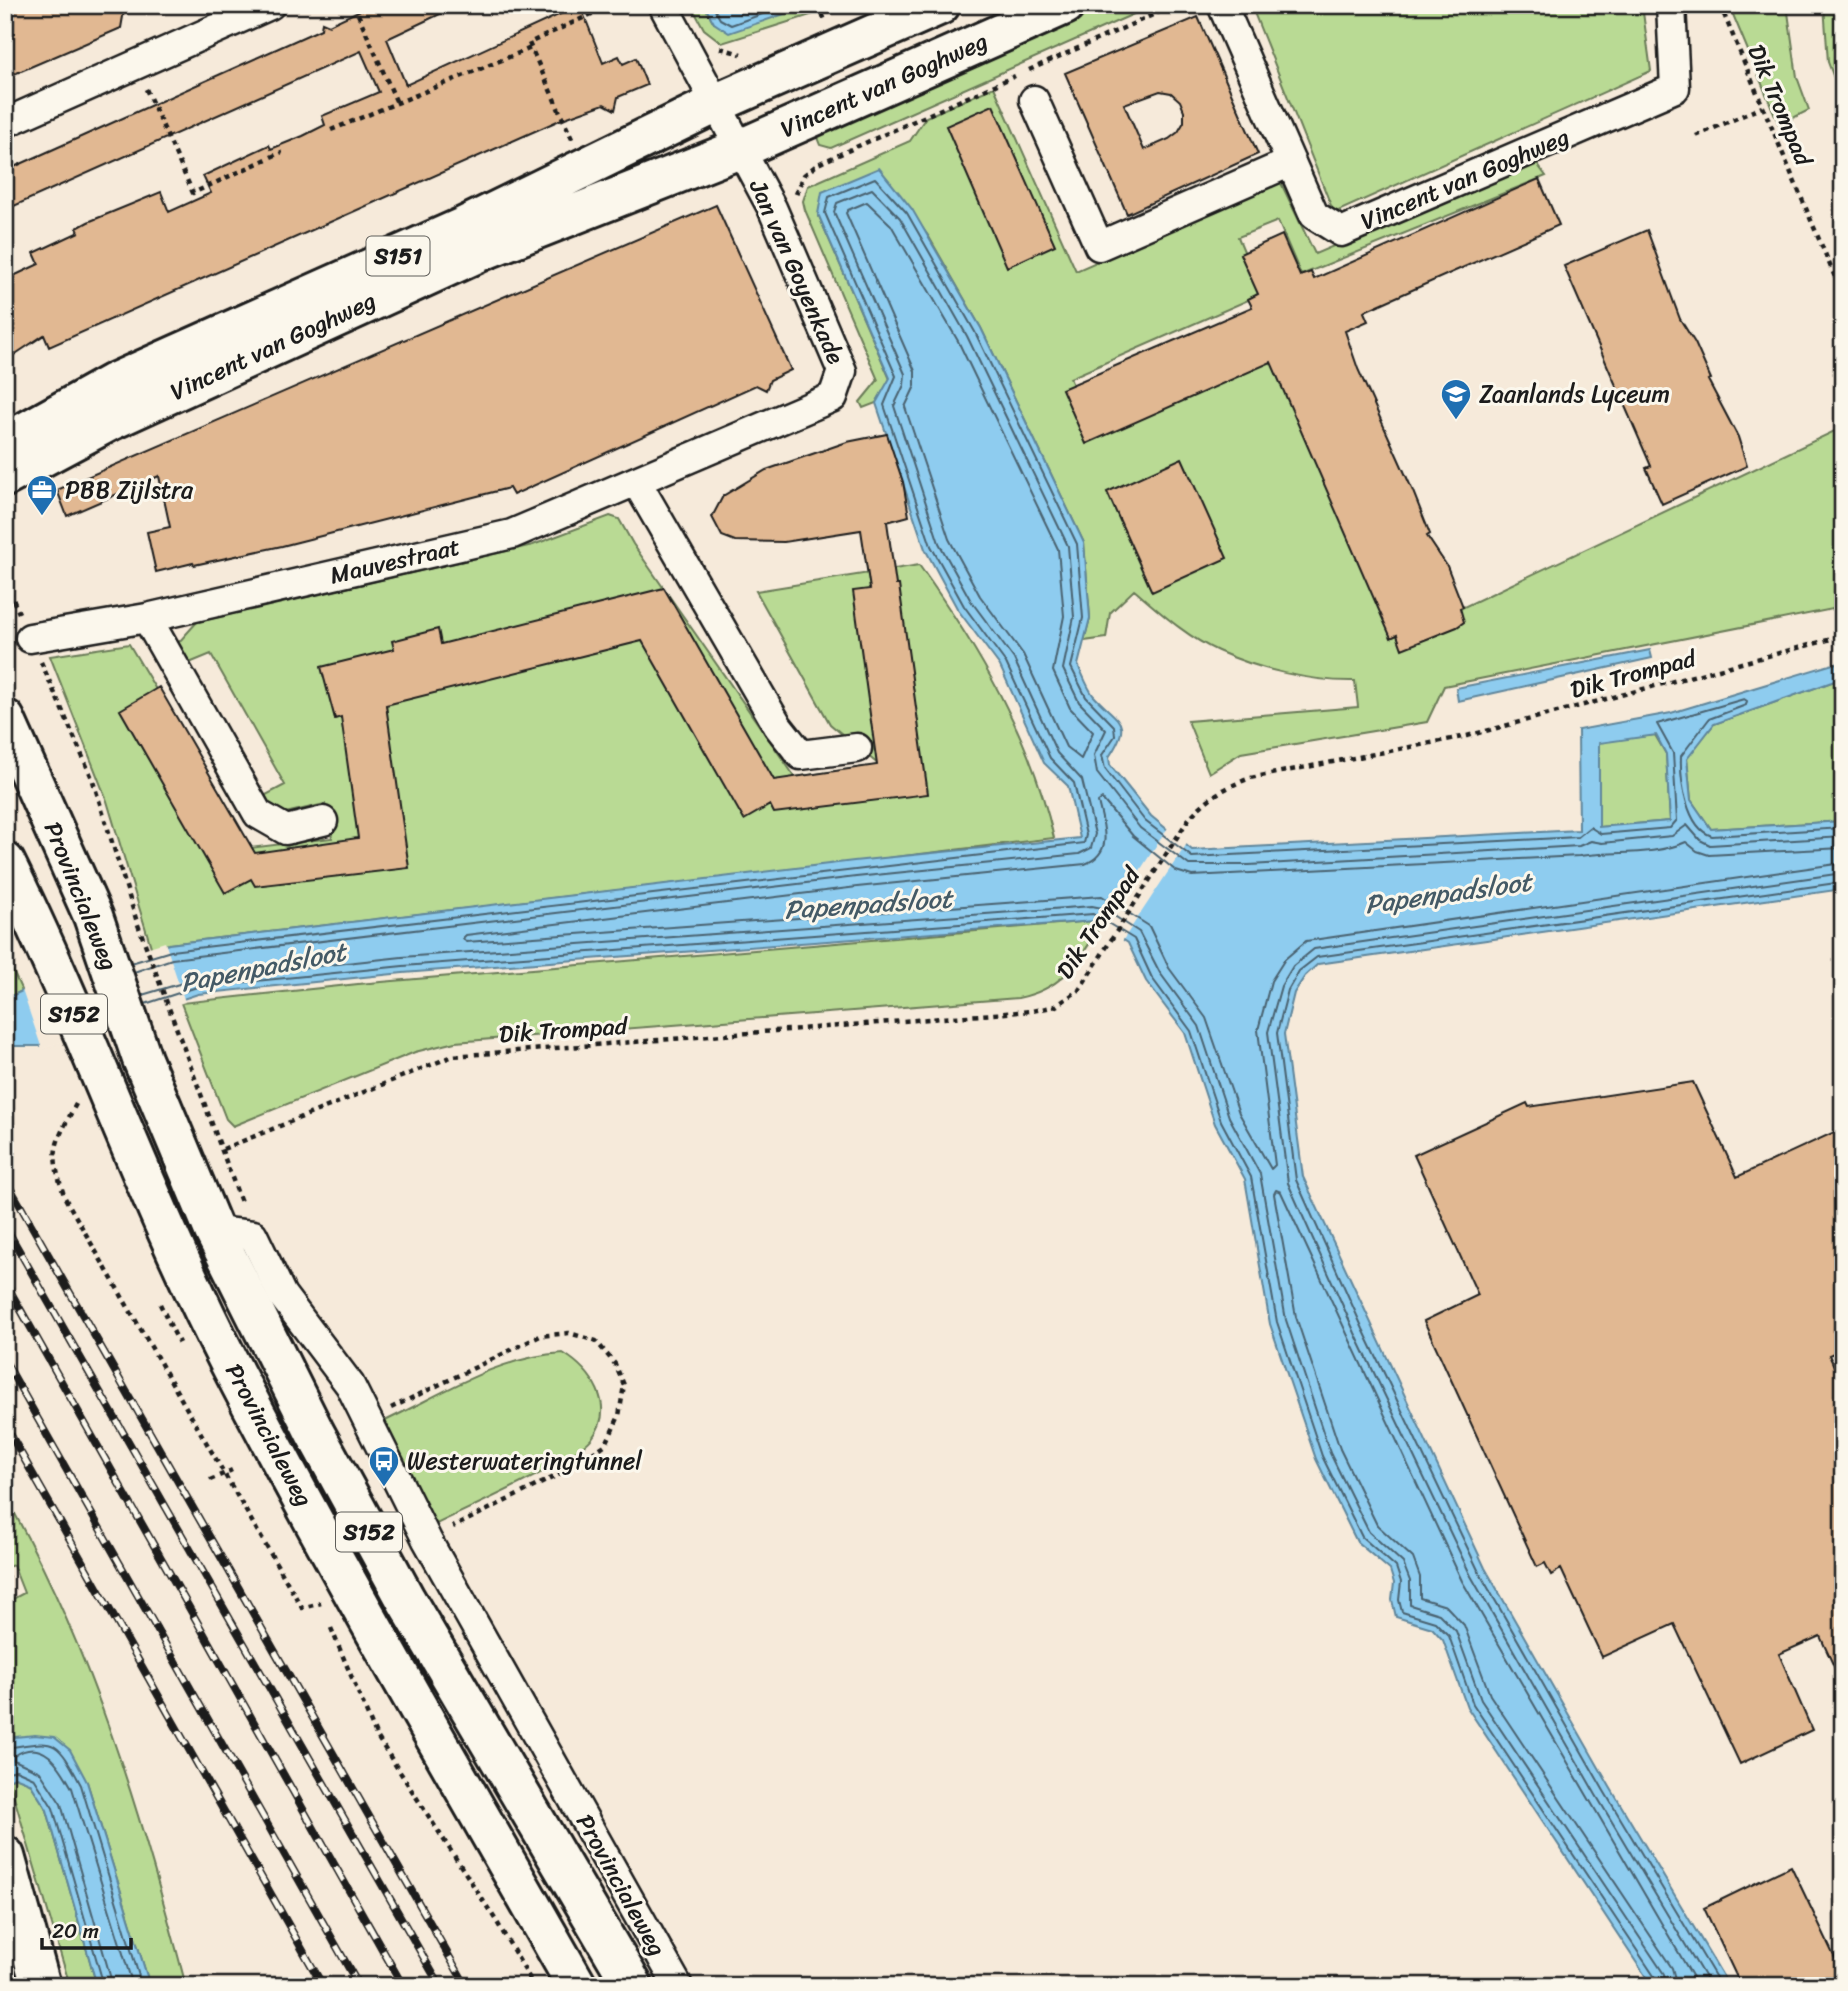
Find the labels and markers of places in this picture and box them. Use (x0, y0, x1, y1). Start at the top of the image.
place label: Zaanlands Lyceum (1479, 373, 1670, 415)
school or university icon: Zaanlands Lyceum (1439, 377, 1473, 421)
place label: PBB Zijlstra (65, 469, 194, 511)
office icon: PBB Zijlstra (25, 473, 59, 517)
place label: Westerwateringtunnel (407, 1440, 643, 1482)
bus stop icon: Westerwateringtunnel (367, 1444, 401, 1488)

